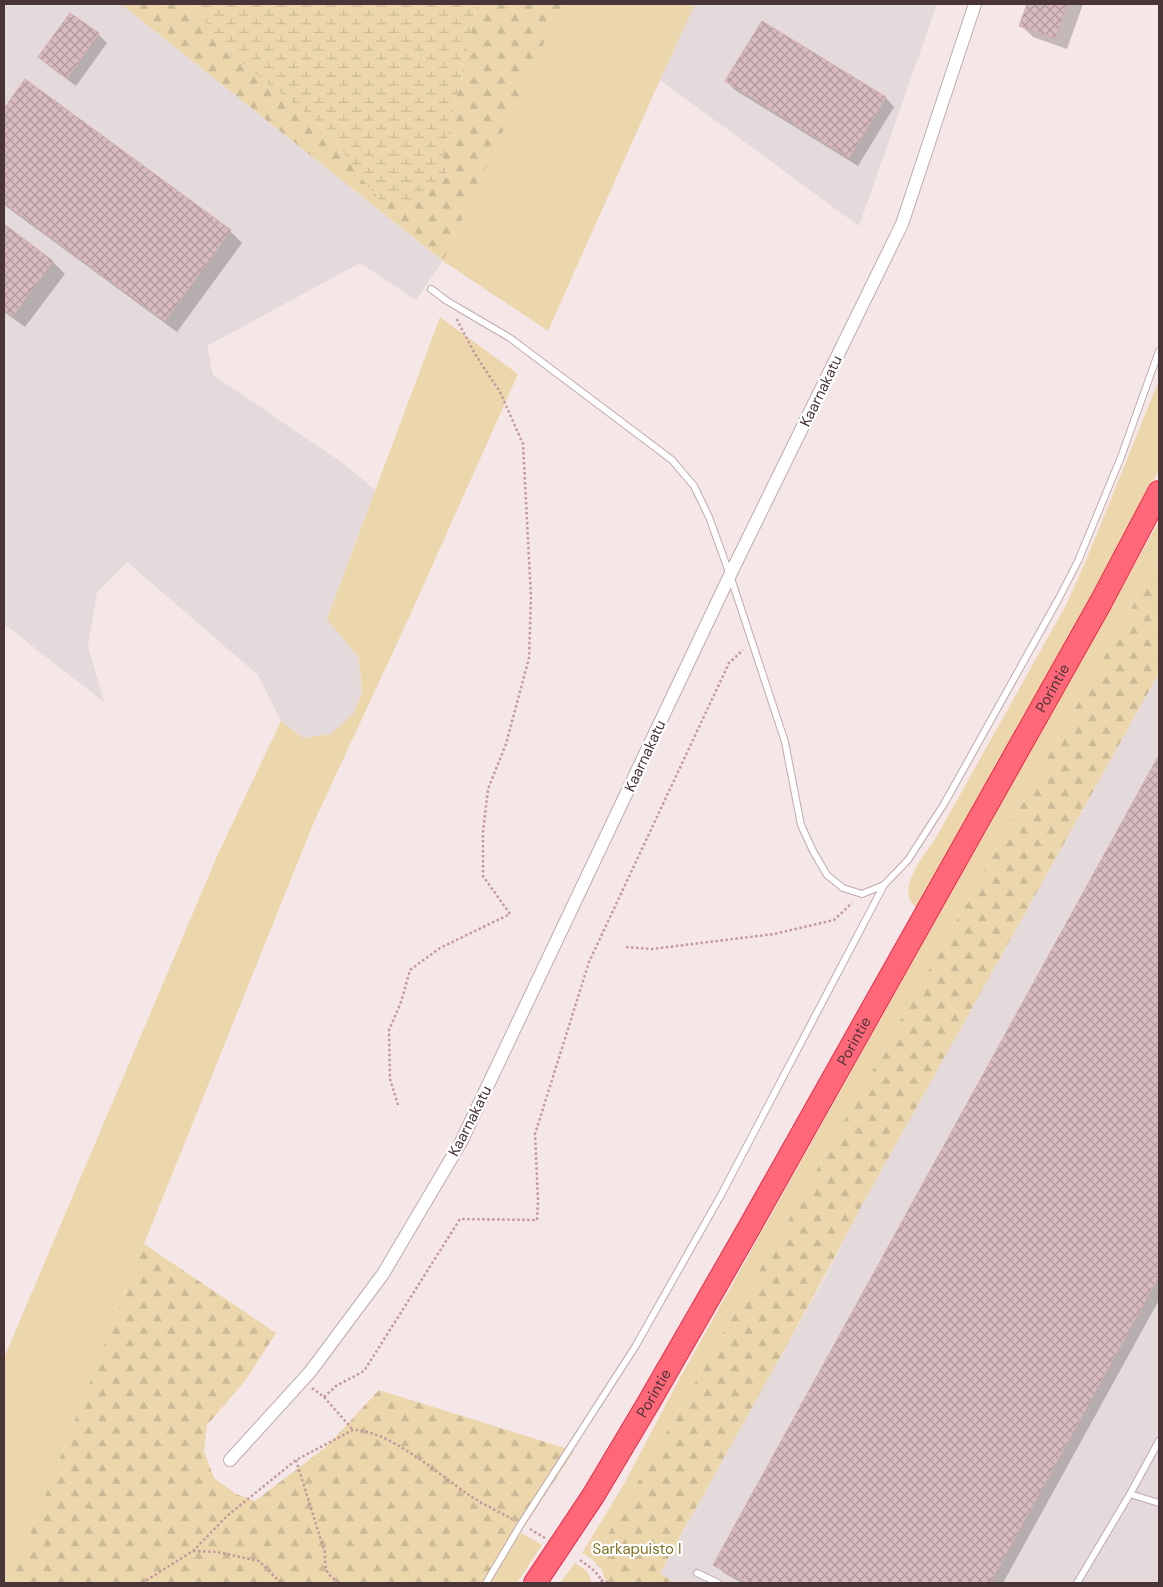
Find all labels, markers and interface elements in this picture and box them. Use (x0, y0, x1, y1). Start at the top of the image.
street label: Kaarnakatu (795, 352, 847, 430)
street label: Porintie (1031, 660, 1074, 716)
street label: Kaarnakatu (620, 717, 670, 795)
street label: Porintie (832, 1013, 876, 1069)
street label: Kaarnakatu (444, 1082, 496, 1160)
street label: Porintie (632, 1365, 676, 1421)
park label: Sarkapuisto I (593, 1539, 681, 1559)

